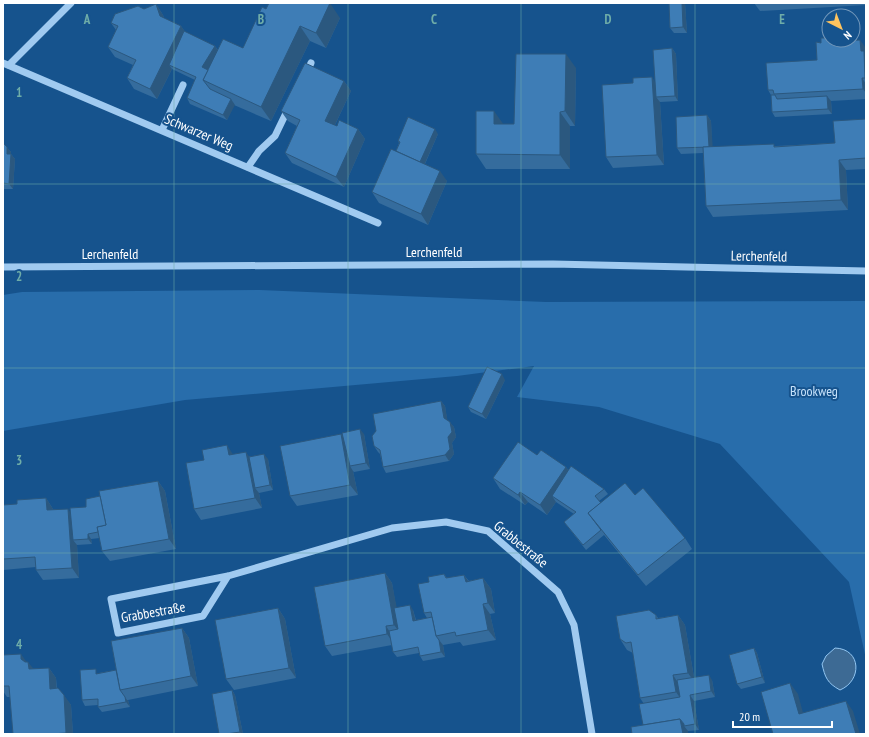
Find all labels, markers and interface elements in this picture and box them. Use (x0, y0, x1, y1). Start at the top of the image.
north arrow (821, 8, 861, 48)
text: A (83, 11, 91, 28)
text: B (258, 11, 264, 28)
text: C (431, 11, 437, 28)
text: D (605, 11, 612, 28)
text: E (779, 11, 785, 28)
text: N (841, 28, 855, 43)
text: 1 (16, 84, 22, 101)
street label: Schwarzer Weg (162, 110, 236, 154)
street label: Lerchenfeld (406, 243, 462, 261)
street label: Lerchenfeld (82, 245, 138, 263)
street label: Lerchenfeld (731, 247, 787, 265)
text: 2 (16, 268, 22, 285)
park label: Brookweg (790, 382, 838, 400)
text: 3 (16, 452, 22, 469)
street label: Grabbestraße (490, 517, 552, 572)
street label: Grabbestraße (119, 597, 187, 626)
text: 4 (16, 636, 23, 653)
scale bar (733, 703, 832, 729)
text: 20 m (739, 709, 760, 724)

